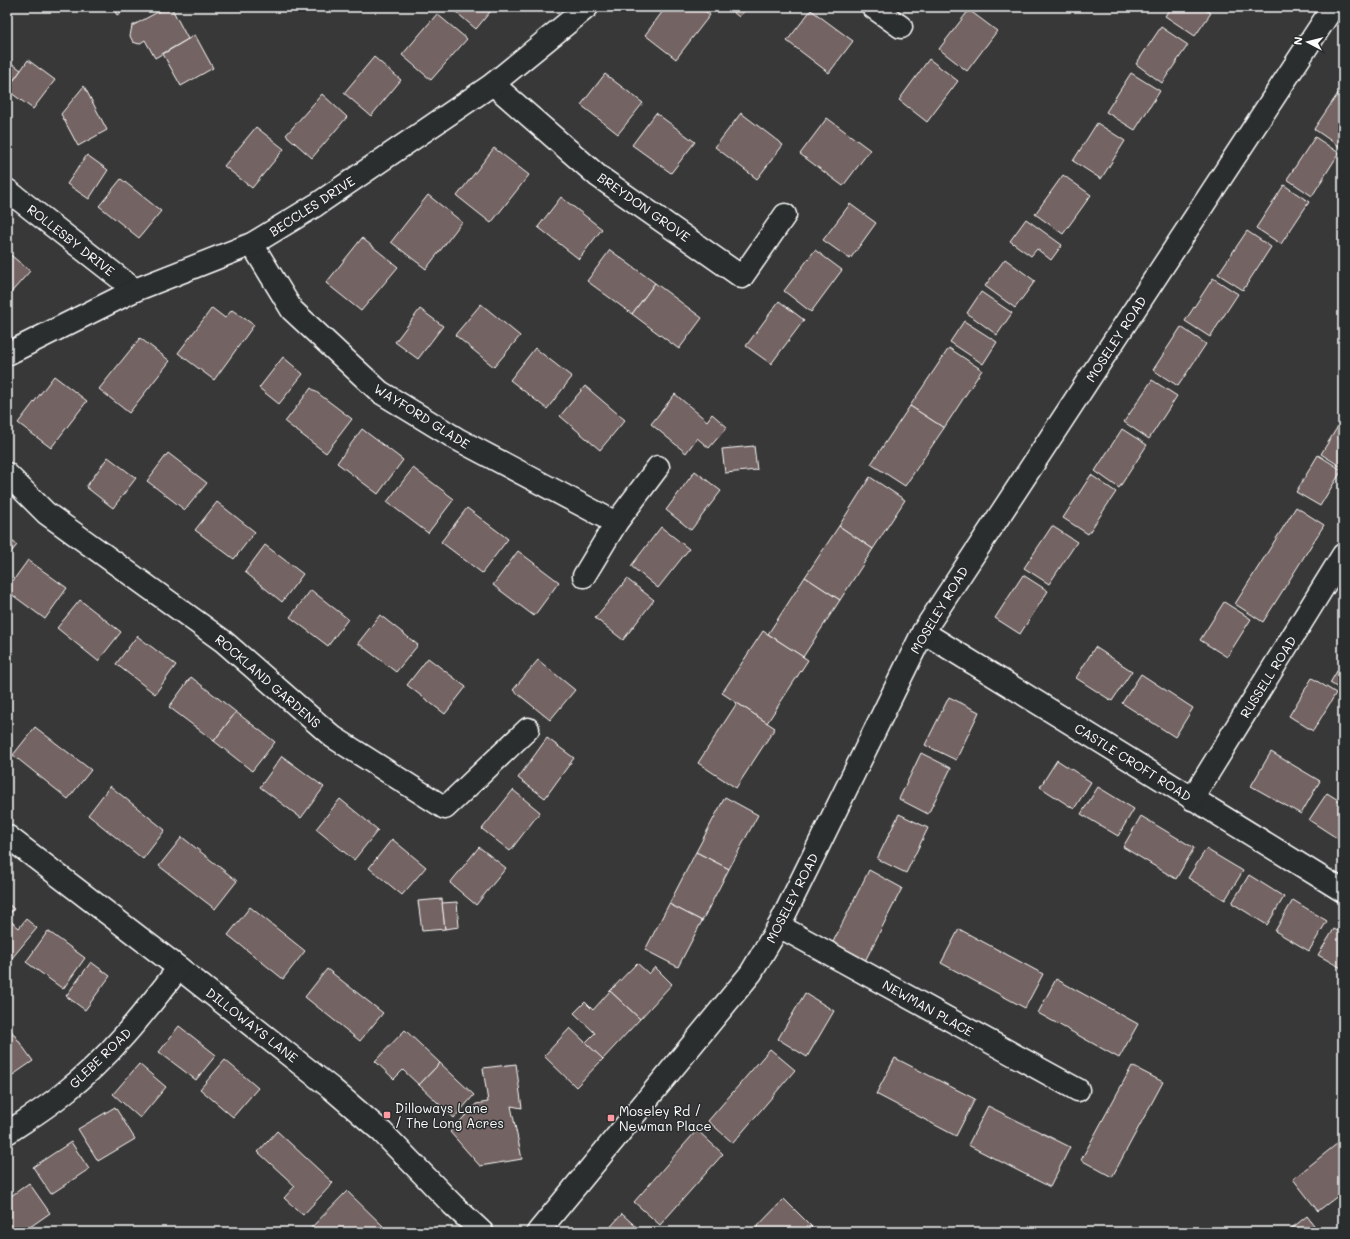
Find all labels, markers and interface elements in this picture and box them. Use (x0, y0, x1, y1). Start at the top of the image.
north arrow (1288, 22, 1328, 62)
text: N (1290, 36, 1306, 46)
street label: BREYDON GROVE (595, 168, 694, 245)
street label: BECCLES DRIVE (266, 172, 358, 240)
street label: ROLLESBY DRIVE (24, 200, 119, 279)
street label: MOSELEY ROAD (1082, 293, 1150, 385)
street label: WAYFORD GLADE (371, 379, 473, 452)
street label: MOSELEY ROAD (906, 563, 971, 657)
street label: ROCKLAND GARDENS (212, 630, 325, 731)
street label: RUSSELL ROAD (1236, 633, 1300, 721)
street label: CASTLE CROFT ROAD (1072, 719, 1195, 804)
street label: MOSELEY ROAD (762, 850, 822, 946)
street label: NEWMAN PLACE (880, 976, 977, 1040)
street label: DILLOWAYS LANE (203, 983, 302, 1066)
street label: GLEBE ROAD (65, 1024, 134, 1092)
place label: Dilloways Lane / The Long Acres (395, 1099, 504, 1131)
place label: Moseley Rd / Newman Place (619, 1102, 712, 1134)
marker: Dilloways Lane / The Long Acres (382, 1110, 392, 1120)
marker: Moseley Rd / Newman Place (606, 1113, 616, 1123)

